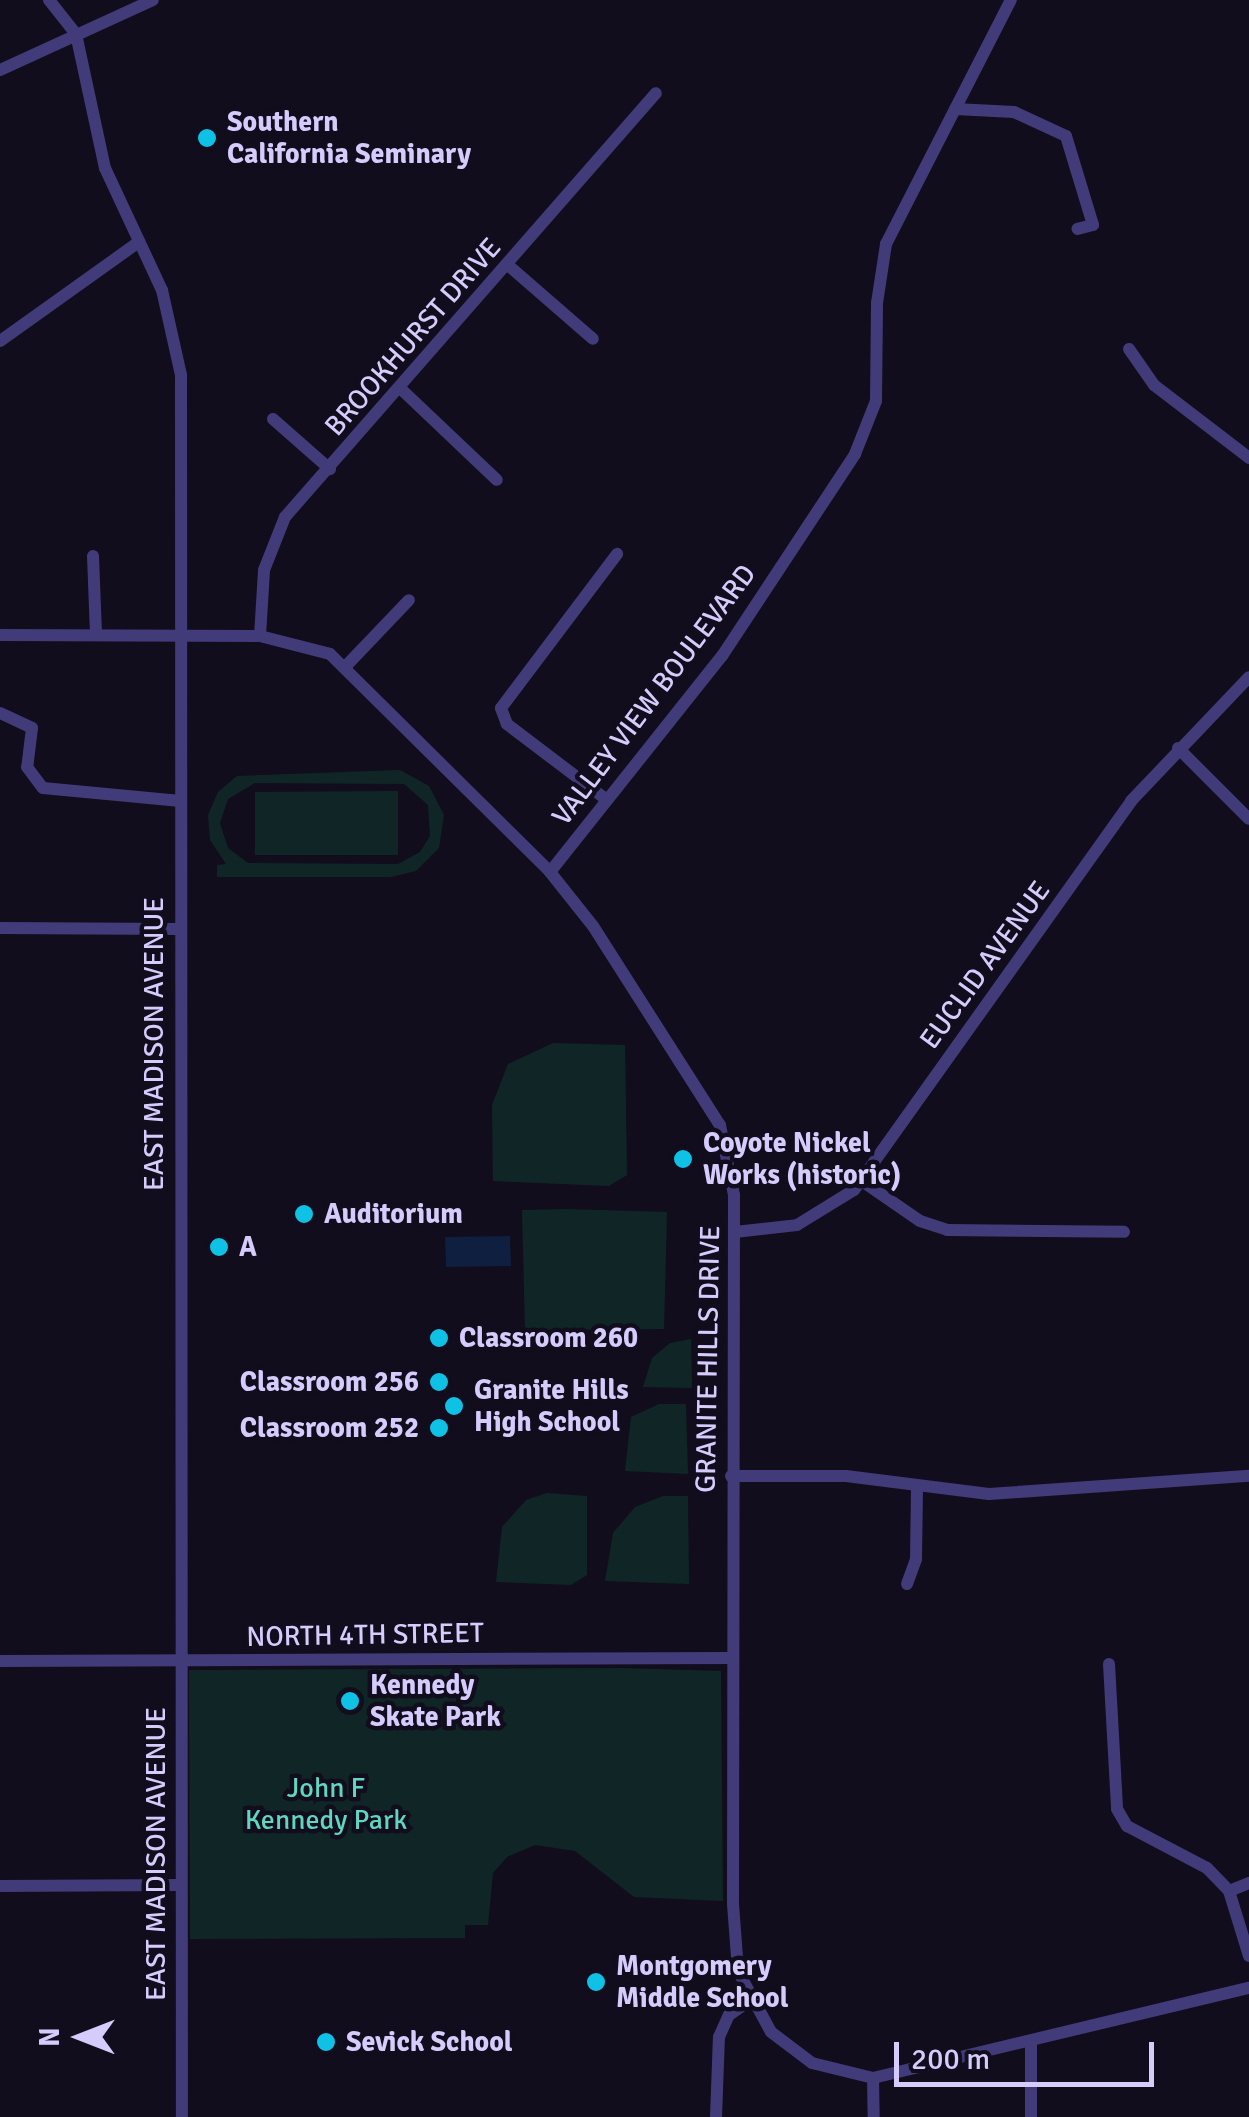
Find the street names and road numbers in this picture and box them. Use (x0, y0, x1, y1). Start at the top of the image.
street label: BROOKHURST DRIVE (318, 231, 508, 443)
street label: VALLEY VIEW BOULEVARD (545, 558, 763, 832)
street label: EUCLID AVENUE (913, 874, 1057, 1056)
street label: EAST MADISON AVENUE (137, 897, 171, 1191)
street label: GRANITE HILLS DRIVE (689, 1225, 727, 1493)
street label: NORTH 4TH STREET (246, 1616, 484, 1654)
street label: EAST MADISON AVENUE (139, 1707, 173, 2001)

